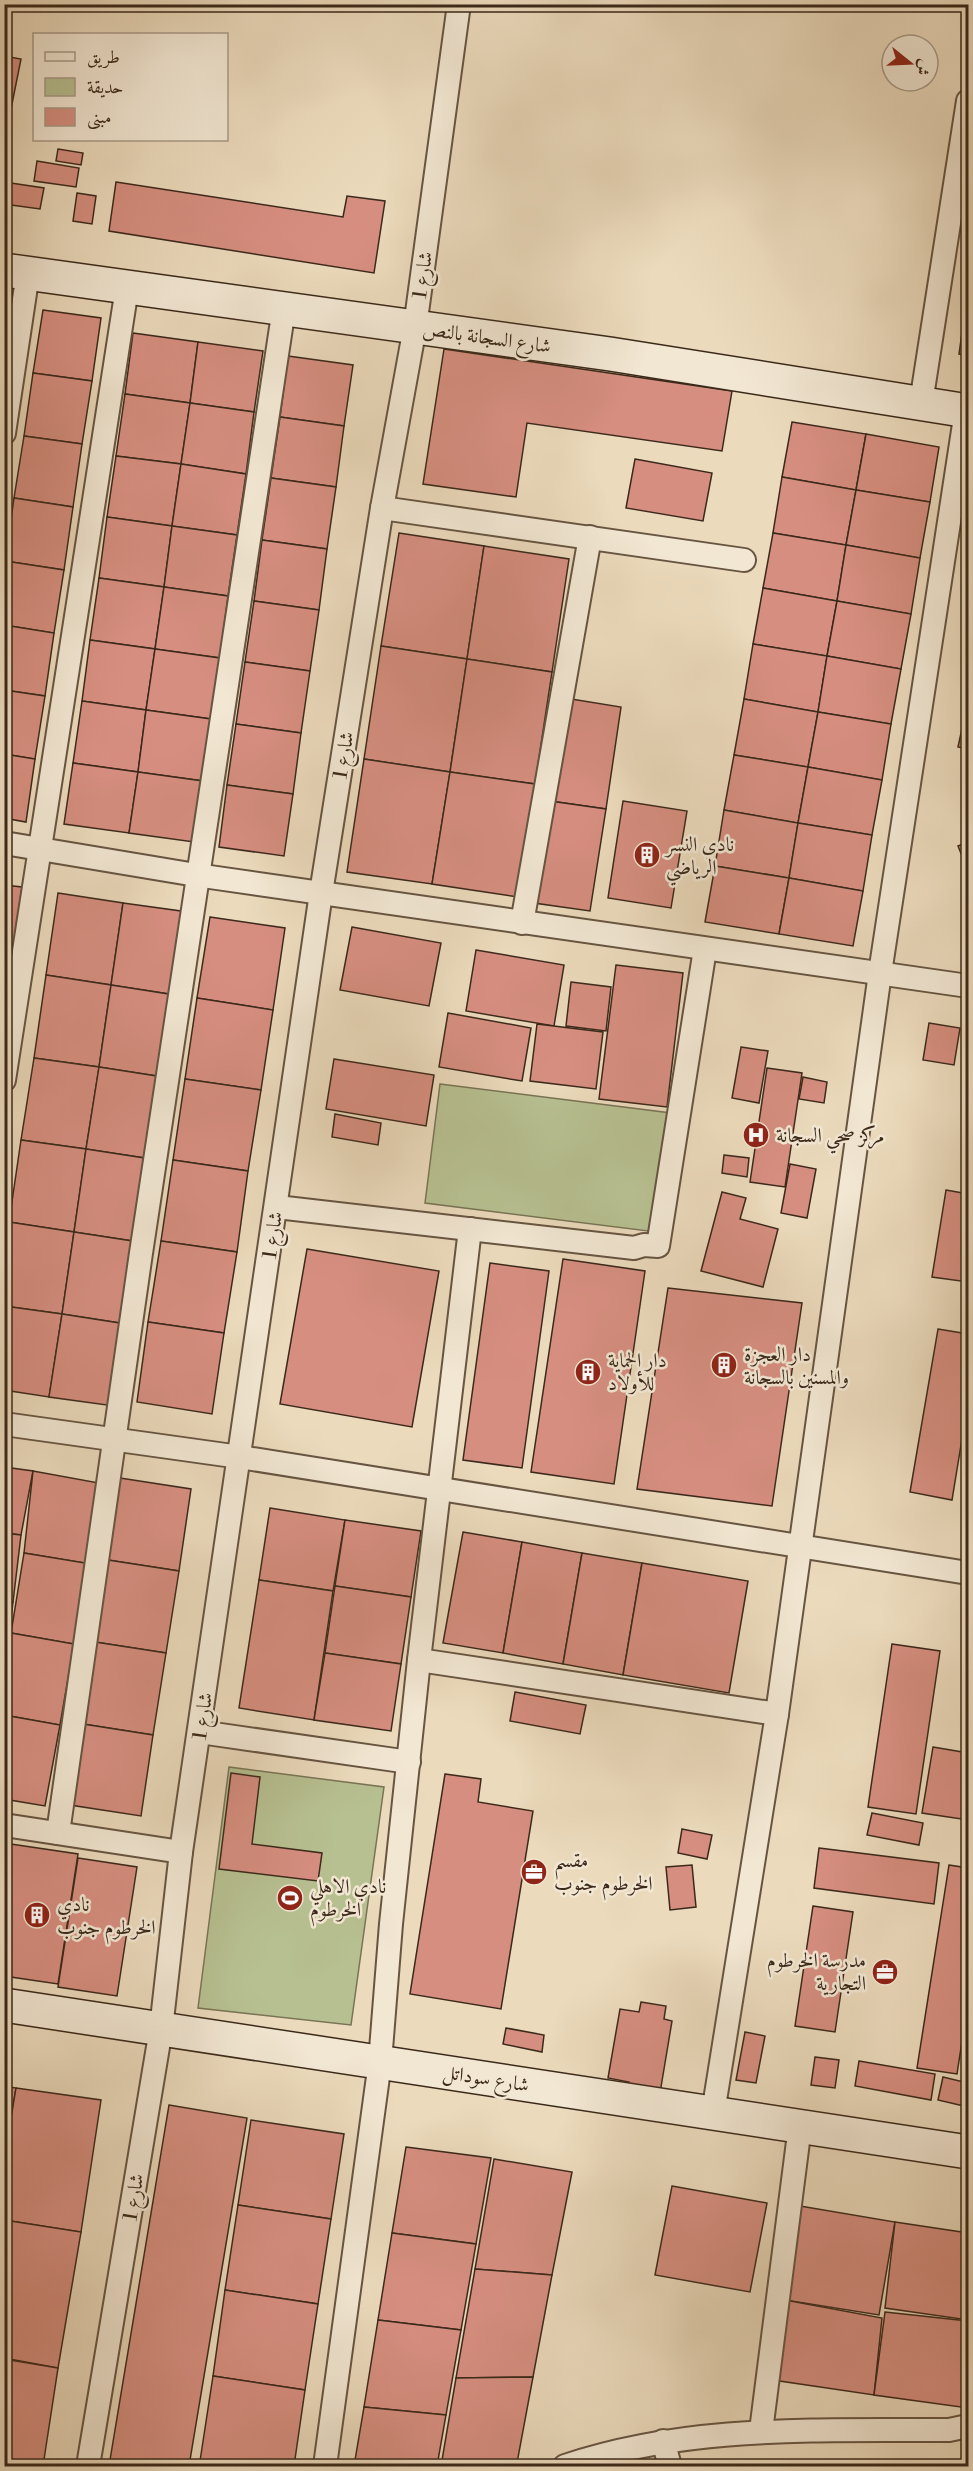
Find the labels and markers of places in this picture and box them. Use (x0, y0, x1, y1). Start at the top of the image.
place label: نادي النسر الرياضي (664, 833, 734, 886)
building icon: نادي النسر الرياضي (632, 840, 662, 870)
hospital icon: مركز صحي السجانة (741, 1120, 771, 1150)
place label: مركز صحي السجانة (776, 1124, 884, 1154)
place label: دار العجزة والمسنين بالسجانة (744, 1343, 849, 1391)
place label: دار الحماية للأولاد (608, 1349, 667, 1397)
building icon: دار العجزة والمسنين بالسجانة (709, 1350, 739, 1380)
building icon: دار الحماية للأولاد (573, 1357, 603, 1387)
place label: مقسم الخرطوم جنوب (554, 1849, 653, 1901)
office icon: مقسم الخرطوم جنوب (519, 1857, 549, 1887)
place label: نادي الاهلي الخرطوم (310, 1875, 386, 1927)
sports icon: نادي الاهلي الخرطوم (275, 1883, 305, 1913)
place label: نادي الخرطوم جنوب (57, 1893, 156, 1945)
building icon: نادي الخرطوم جنوب (22, 1900, 52, 1930)
place label: مدرسة الخرطوم التجارية (767, 1949, 866, 1997)
office icon: مدرسة الخرطوم التجارية (870, 1957, 900, 1987)

